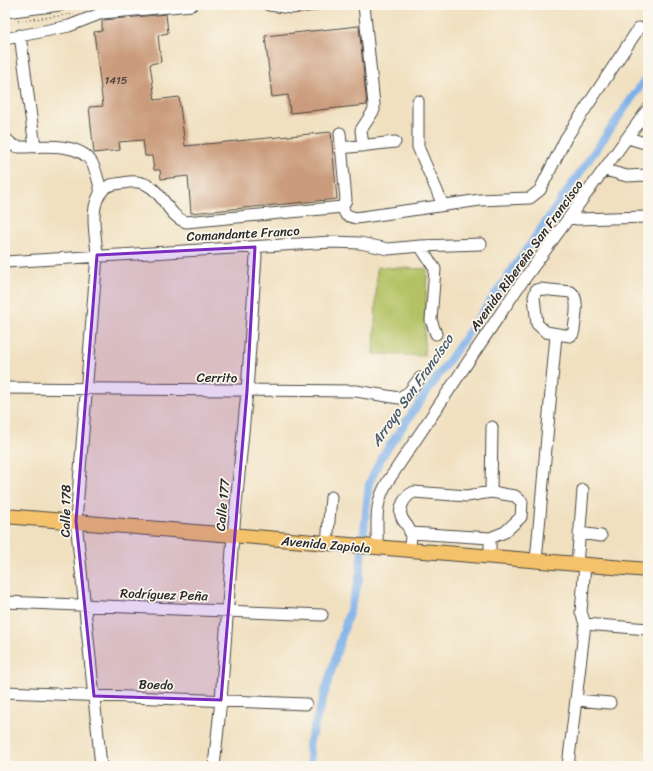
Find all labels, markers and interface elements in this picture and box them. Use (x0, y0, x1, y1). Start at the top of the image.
house number: 1415 (104, 71, 128, 90)
street label: Avenida Ribereña San Francisco (463, 174, 590, 337)
street label: Comandante Franco (186, 219, 301, 248)
water label: Arroyo San Francisco (364, 328, 461, 452)
street label: Cerrito (196, 366, 238, 389)
street label: Calle 177 (209, 476, 236, 532)
street label: Calle 178 (54, 484, 77, 538)
street label: Avenida Zapiola (279, 529, 372, 560)
street label: Rodríguez Peña (120, 581, 209, 608)
street label: Boedo (138, 672, 174, 697)

